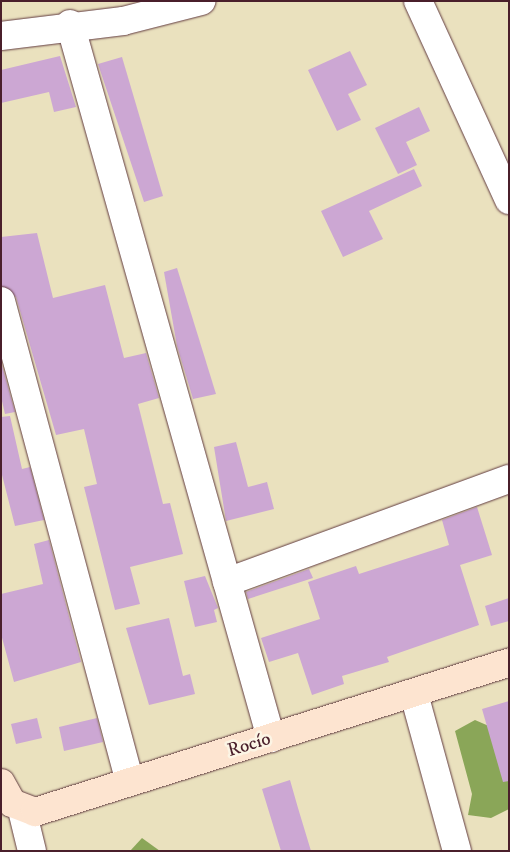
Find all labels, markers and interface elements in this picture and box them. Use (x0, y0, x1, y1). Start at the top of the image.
street label: Rocío (225, 728, 273, 762)

